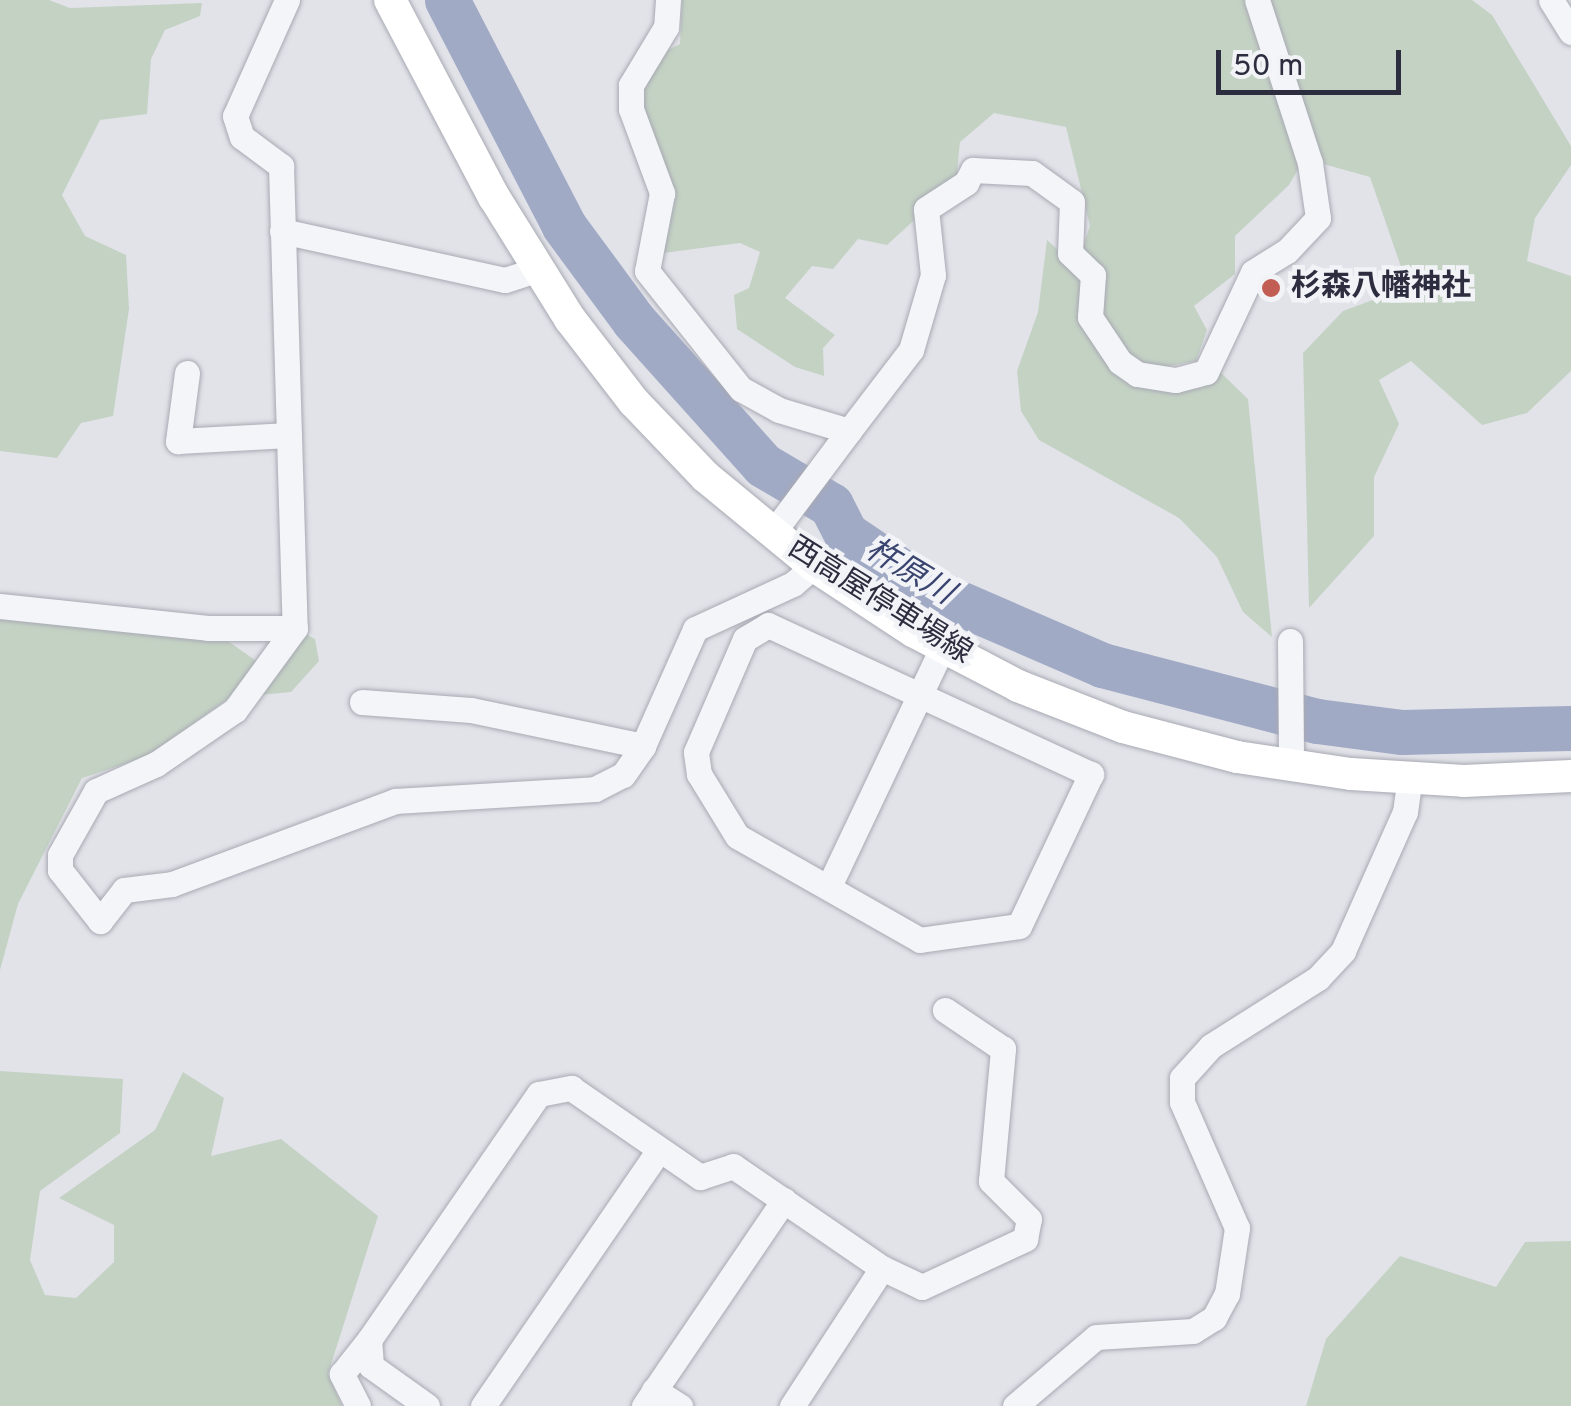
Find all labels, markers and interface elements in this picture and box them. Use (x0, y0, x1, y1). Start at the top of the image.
scale bar (1221, 30, 1406, 92)
text: 50 m (1233, 49, 1303, 86)
place label: 杉森八幡神社 (1291, 270, 1471, 306)
marker: 杉森八幡神社 (1260, 277, 1282, 299)
street label: 西高屋停車場線 (780, 531, 978, 673)
water label: 杵原川 (858, 532, 960, 614)

